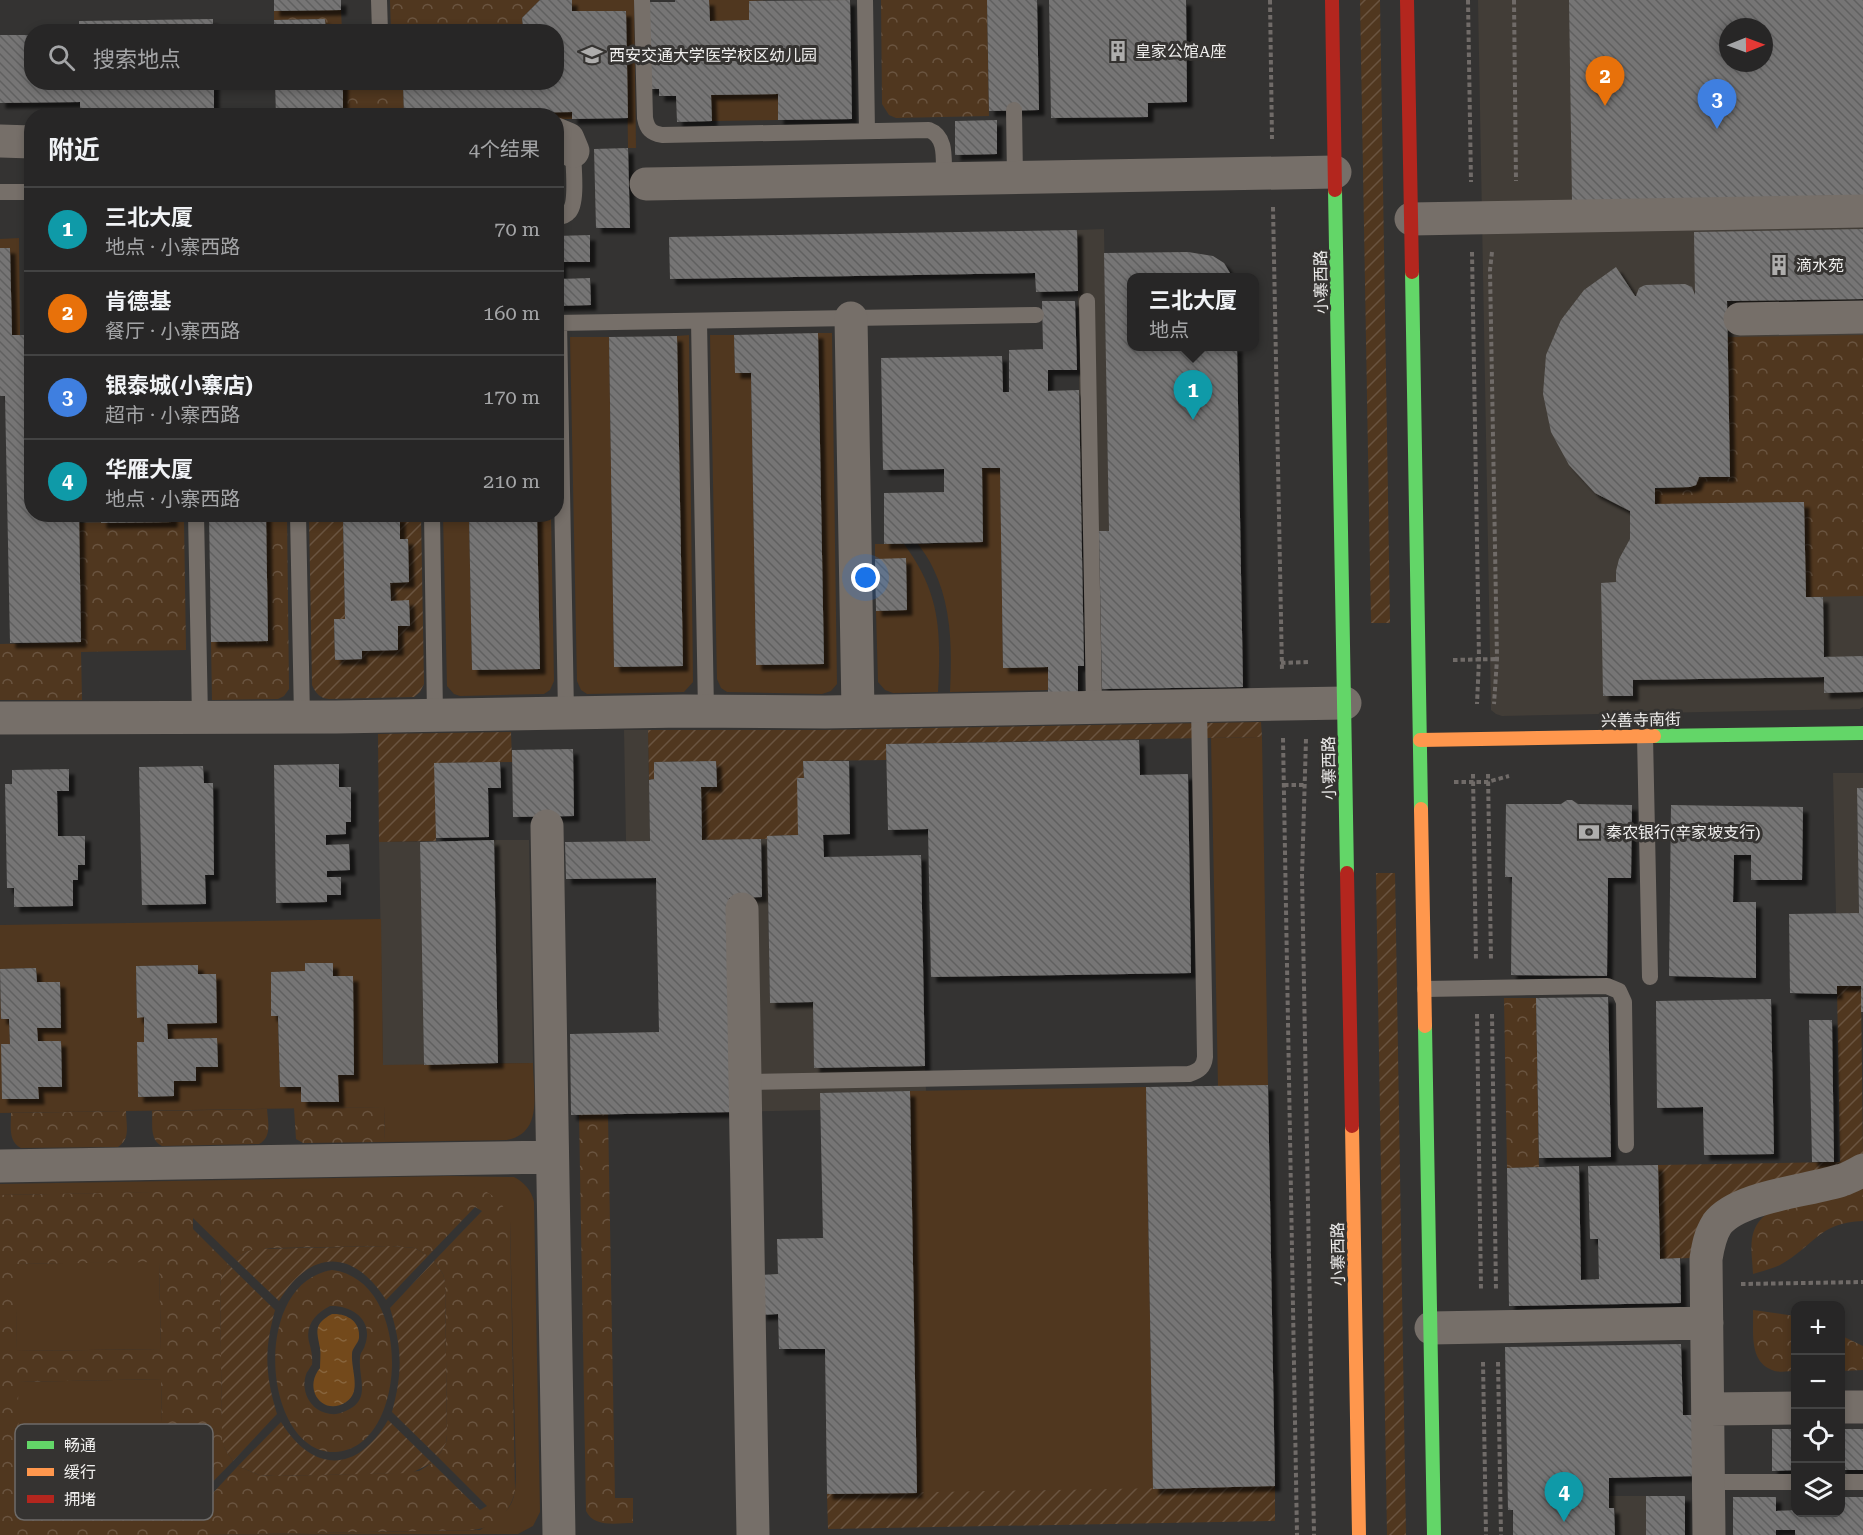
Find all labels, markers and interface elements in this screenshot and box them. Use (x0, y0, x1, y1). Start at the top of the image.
north arrow (1719, 18, 1773, 72)
search box (24, 24, 564, 90)
building icon: 皇家公馆A座 (1106, 39, 1130, 63)
icon: search (45, 41, 78, 74)
place label: 皇家公馆A座 (1135, 42, 1226, 61)
school or university icon: 西安交通大学医学校区幼儿园 (580, 43, 604, 67)
place label: 西安交通大学医学校区幼儿园 (609, 46, 817, 65)
text: 搜索地点 (93, 47, 181, 72)
pin: 2 (1586, 57, 1624, 106)
pin: 3 (1698, 80, 1736, 129)
text: 附近 (48, 135, 100, 165)
text: 4个结果 (469, 137, 540, 161)
text: 三北大厦 (105, 205, 193, 230)
text: 1 (62, 217, 73, 241)
text: 70 m (494, 217, 540, 241)
text: 地点 · 小寨西路 (105, 235, 240, 259)
street label: 小寨西路 (1311, 250, 1331, 314)
building icon: 滴水苑 (1767, 253, 1791, 277)
place label: 滴水苑 (1796, 256, 1844, 275)
popup (1127, 273, 1259, 351)
text: 三北大厦 (1149, 288, 1237, 313)
text: 肯德基 (105, 289, 171, 314)
text: 2 (62, 301, 73, 325)
text: 160 m (483, 301, 540, 325)
text: 地点 (1149, 318, 1189, 342)
text: 餐厅 · 小寨西路 (105, 319, 240, 343)
pin: 1 (1174, 370, 1212, 420)
text: 银泰城(小寨店) (105, 373, 253, 398)
text: 3 (62, 385, 73, 409)
text: 170 m (483, 385, 540, 409)
text: 超市 · 小寨西路 (105, 403, 240, 427)
text: 华雁大厦 (105, 457, 193, 482)
text: 4 (62, 469, 73, 493)
text: 210 m (483, 469, 540, 493)
text: 地点 · 小寨西路 (105, 487, 240, 511)
your location (851, 563, 880, 592)
street label: 兴善寺南街 (1601, 710, 1681, 730)
street label: 小寨西路 (1319, 736, 1339, 800)
bank icon: 秦农银行(辛家坡支行) (1577, 820, 1601, 844)
place label: 秦农银行(辛家坡支行) (1606, 823, 1760, 842)
street label: 小寨西路 (1328, 1222, 1348, 1286)
map controls (1791, 1301, 1845, 1517)
button: + (1791, 1301, 1845, 1355)
button: − (1791, 1355, 1845, 1409)
button: locate (1791, 1409, 1845, 1463)
legend (15, 1424, 213, 1520)
text: 畅通 (64, 1436, 96, 1455)
text: 缓行 (64, 1463, 96, 1482)
button: layers (1791, 1463, 1845, 1517)
pin: 4 (1544, 1472, 1584, 1522)
text: 拥堵 (64, 1490, 96, 1509)

